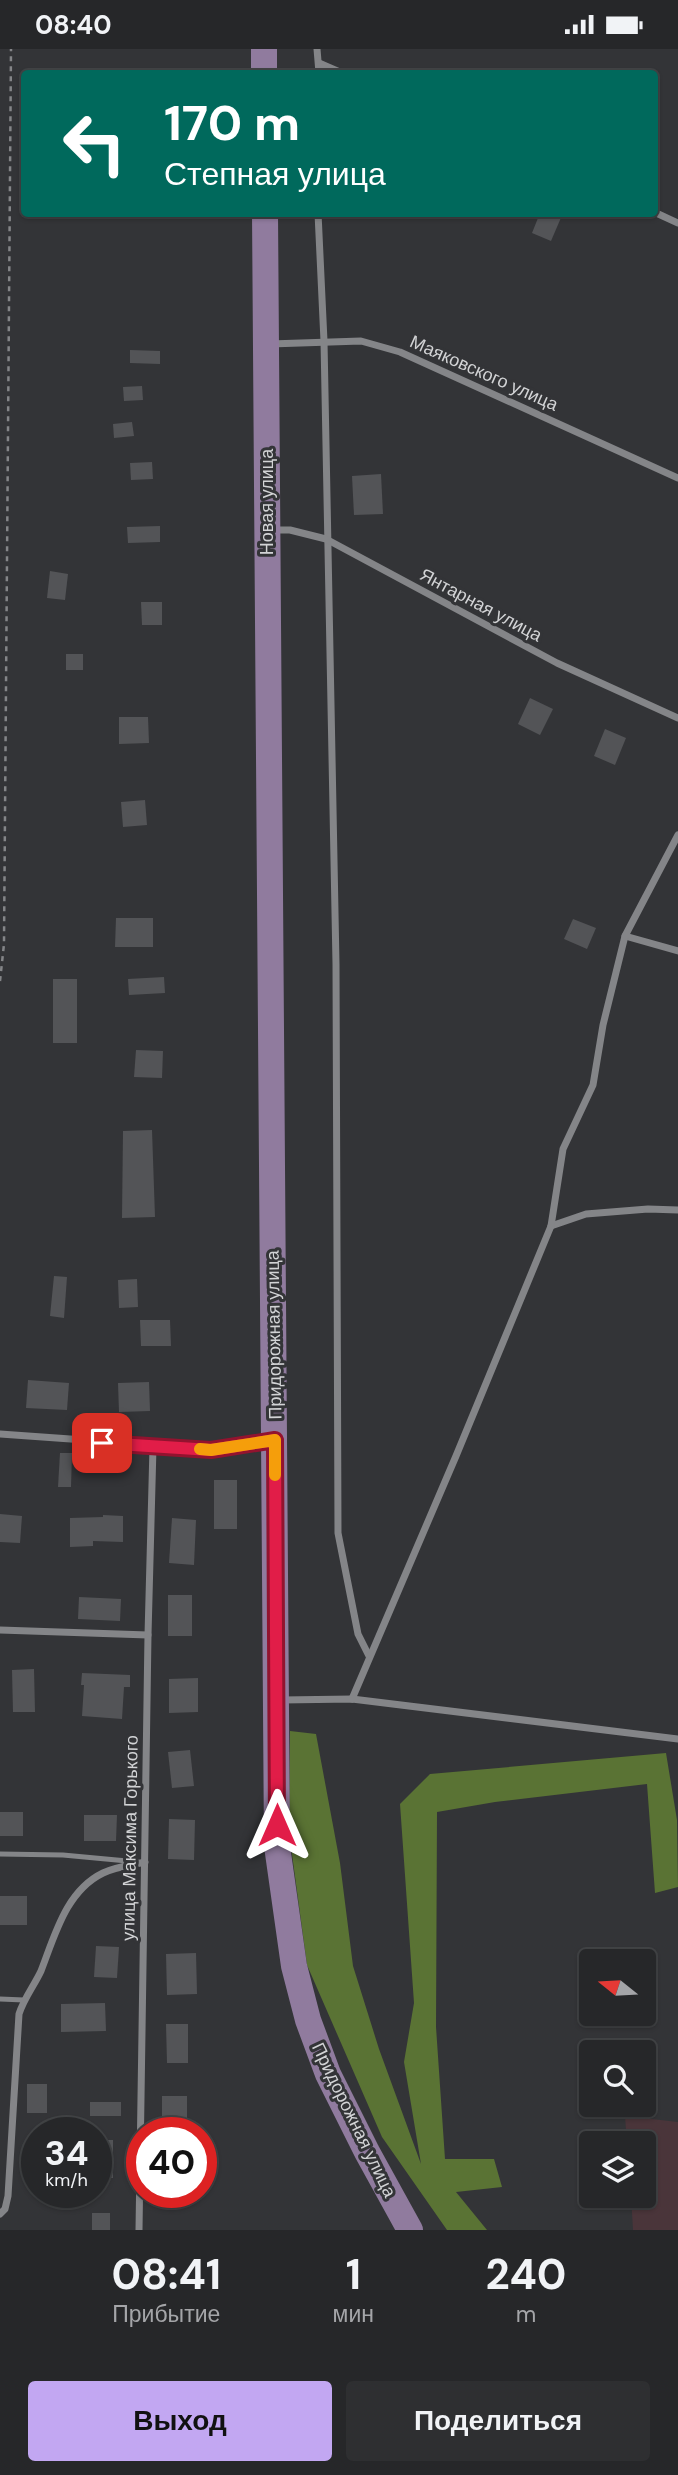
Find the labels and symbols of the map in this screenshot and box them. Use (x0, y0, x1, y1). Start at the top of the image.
street label: Маяковского улица (406, 330, 563, 417)
street label: Новая улица (255, 448, 279, 555)
street label: Янтарная улица (416, 563, 547, 648)
street label: Придорожная улица (261, 1249, 287, 1420)
pin (72, 1413, 132, 1473)
street label: улица Максима Горького (116, 1735, 144, 1941)
position arrow (240, 1788, 314, 1862)
north arrow (579, 1949, 656, 2027)
street label: Придорожная улица (306, 2039, 402, 2202)
speed limit sign: 40 (126, 2117, 217, 2208)

